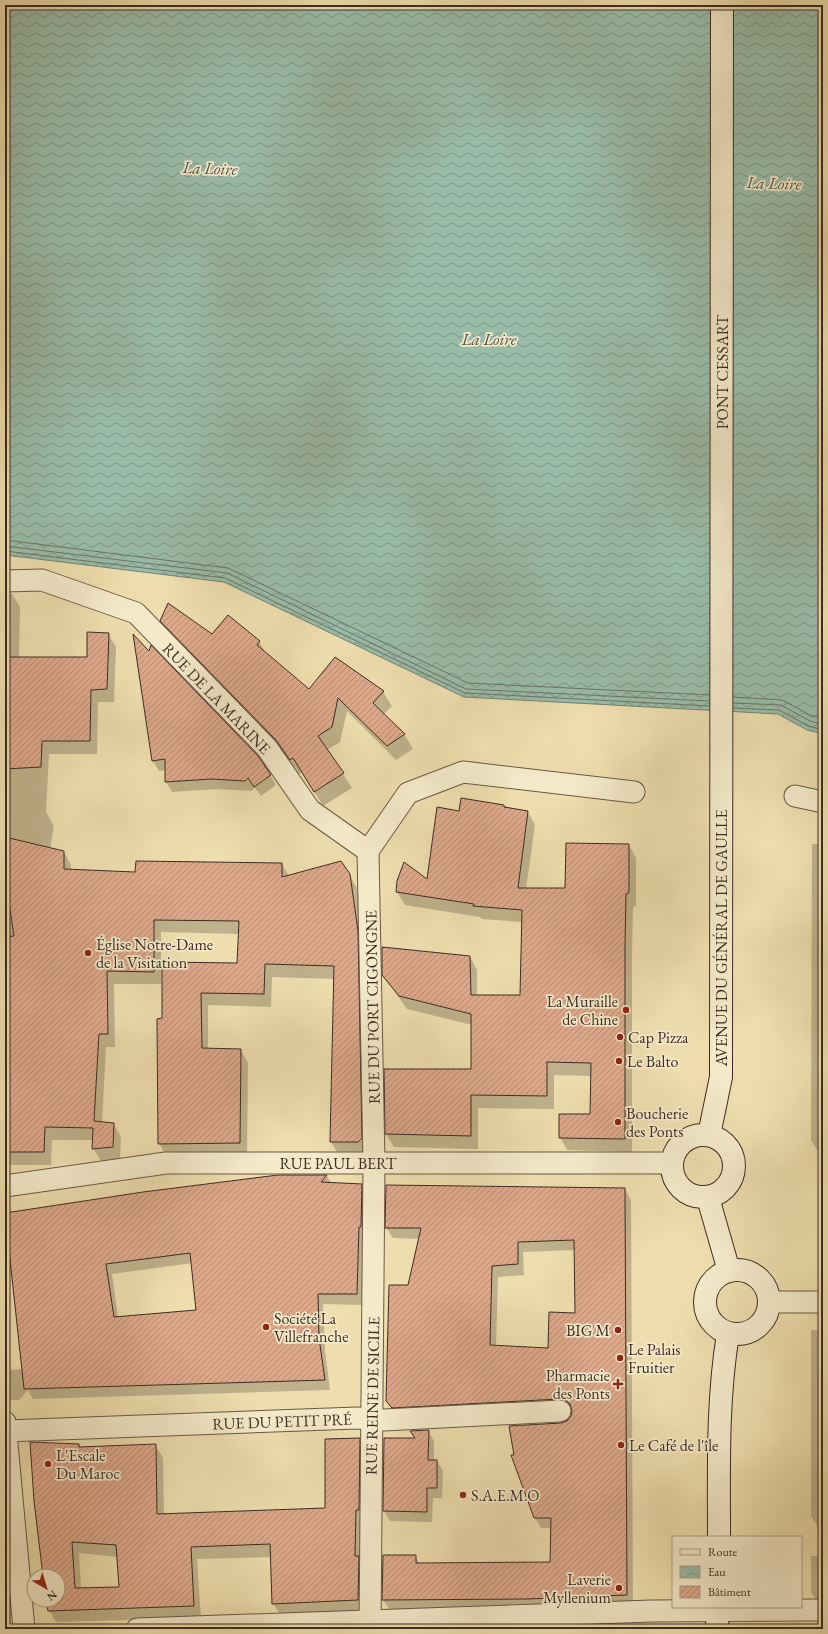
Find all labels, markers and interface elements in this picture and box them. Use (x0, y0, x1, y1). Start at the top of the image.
water label: La Loire (181, 156, 238, 180)
water label: La Loire (745, 171, 802, 195)
street label: PONT CESSART (712, 314, 733, 429)
water label: La Loire (460, 328, 517, 350)
street label: RUE DE LA MARINE (158, 638, 275, 759)
street label: AVENUE DU GÉNÉRAL DE GAULLE (711, 810, 732, 1067)
street label: RUE DU PORT CIGONGNE (360, 910, 385, 1104)
place label: Église Notre-Dame de la Visitation (96, 934, 213, 973)
marker: Église Notre-Dame de la Visitation (83, 948, 93, 958)
place label: La Muraille de Chine (547, 991, 618, 1030)
marker: La Muraille de Chine (621, 1005, 631, 1015)
place label: Cap Pizza (628, 1027, 689, 1048)
marker: Cap Pizza (615, 1032, 625, 1042)
place label: Le Balto (627, 1051, 678, 1072)
marker: Le Balto (614, 1056, 624, 1066)
place label: Boucherie des Ponts (626, 1103, 688, 1142)
marker: Boucherie des Ponts (613, 1117, 623, 1127)
street label: RUE PAUL BERT (279, 1153, 397, 1174)
place label: Société La Villefranche (274, 1308, 349, 1347)
street label: RUE REINE DE SICILE (361, 1317, 384, 1475)
place label: BIG M (566, 1320, 610, 1341)
marker: Société La Villefranche (261, 1322, 271, 1332)
marker: BIG M (613, 1325, 623, 1335)
place label: Le Palais Fruitier (628, 1339, 681, 1378)
marker: Le Palais Fruitier (615, 1353, 625, 1363)
place label: Pharmacie des Ponts (546, 1365, 610, 1404)
marker: Pharmacie des Ponts (613, 1379, 623, 1389)
street label: RUE DU PETIT PRÉ (212, 1409, 352, 1434)
place label: Le Café de l'île (629, 1435, 718, 1456)
marker: Le Café de l'île (616, 1440, 626, 1450)
place label: L'Escale Du Maroc (56, 1445, 120, 1484)
marker: L'Escale Du Maroc (43, 1459, 53, 1469)
place label: S.A.E.M.O (471, 1485, 539, 1506)
marker: S.A.E.M.O (458, 1490, 468, 1500)
legend (672, 1536, 802, 1608)
text: Route (708, 1544, 738, 1560)
text: Eau (708, 1564, 726, 1580)
north arrow (26, 1568, 66, 1608)
place label: Laverie Myllenium (543, 1569, 612, 1608)
marker: Laverie Myllenium (614, 1583, 624, 1593)
text: Bâtiment (708, 1584, 751, 1600)
text: N (44, 1588, 60, 1604)

